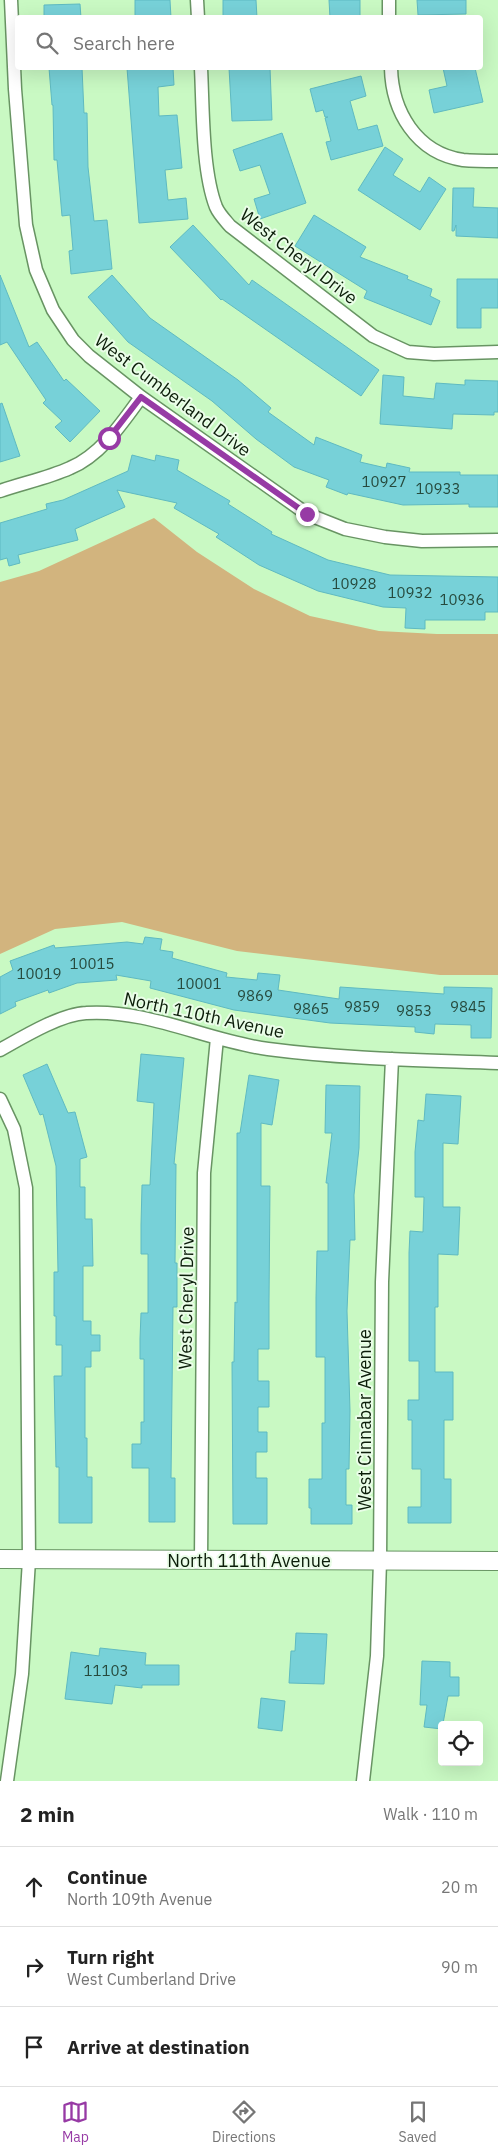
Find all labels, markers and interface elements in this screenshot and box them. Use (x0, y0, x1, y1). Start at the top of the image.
search box (15, 15, 483, 70)
icon: search (33, 29, 61, 57)
text: Search here (73, 31, 175, 55)
street label: West Cheryl Drive (236, 203, 362, 309)
street label: West Cumberland Drive (90, 329, 256, 461)
route start (98, 427, 121, 450)
house number: 10927 (361, 472, 407, 491)
house number: 10933 (415, 479, 461, 498)
route end (296, 503, 319, 526)
house number: 10928 (331, 574, 377, 593)
house number: 10932 (387, 583, 433, 602)
house number: 10936 (439, 590, 485, 609)
house number: 10015 (69, 954, 115, 973)
house number: 10019 (16, 964, 62, 983)
house number: 10001 (176, 974, 222, 993)
house number: 9869 (237, 986, 273, 1005)
street label: North 110th Avenue (122, 987, 286, 1043)
house number: 9859 (344, 997, 380, 1016)
house number: 9845 (450, 997, 486, 1016)
house number: 9865 (293, 999, 329, 1018)
house number: 9853 (396, 1001, 432, 1020)
street label: West Cheryl Drive (173, 1226, 199, 1370)
street label: West Cinnabar Avenue (353, 1329, 376, 1511)
street label: North 111th Avenue (167, 1549, 331, 1572)
house number: 11103 (83, 1661, 129, 1680)
map controls (438, 1721, 483, 1766)
button: locate (438, 1721, 483, 1766)
text: 2 min (20, 1800, 75, 1828)
text: Walk · 110 m (383, 1804, 478, 1824)
text: Continue (67, 1865, 147, 1889)
icon: ahead (20, 1873, 48, 1901)
text: 20 m (441, 1877, 478, 1897)
text: North 109th Avenue (67, 1889, 212, 1909)
text: Turn right (67, 1945, 154, 1969)
icon: right (20, 1953, 48, 1981)
text: 90 m (441, 1957, 478, 1977)
text: West Cumberland Drive (67, 1969, 236, 1989)
icon: arrive (20, 2033, 48, 2061)
text: Arrive at destination (67, 2035, 250, 2059)
tab: Map (61, 2098, 89, 2146)
tab: Directions (212, 2098, 276, 2146)
tab: Saved (399, 2098, 437, 2146)

